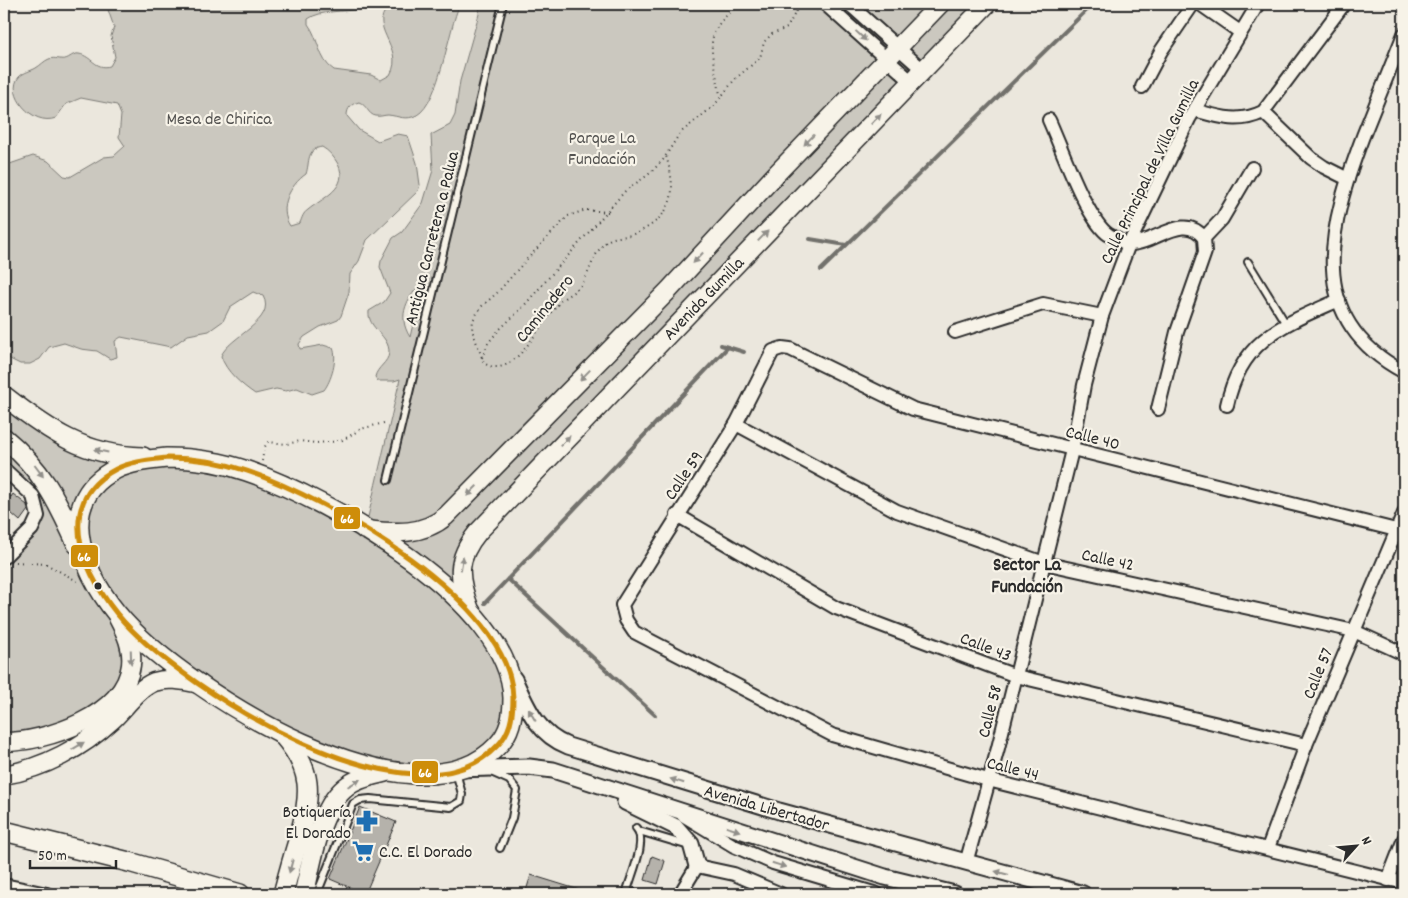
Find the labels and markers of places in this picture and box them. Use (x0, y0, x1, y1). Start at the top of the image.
unlabelled marker (93, 581, 103, 591)
place label: Botiquería El Dorado (282, 801, 352, 847)
pharmacy icon: Botiquería El Dorado (354, 808, 380, 834)
supermarket icon: C.C. El Dorado (350, 838, 376, 864)
place label: C.C. El Dorado (379, 841, 472, 866)

